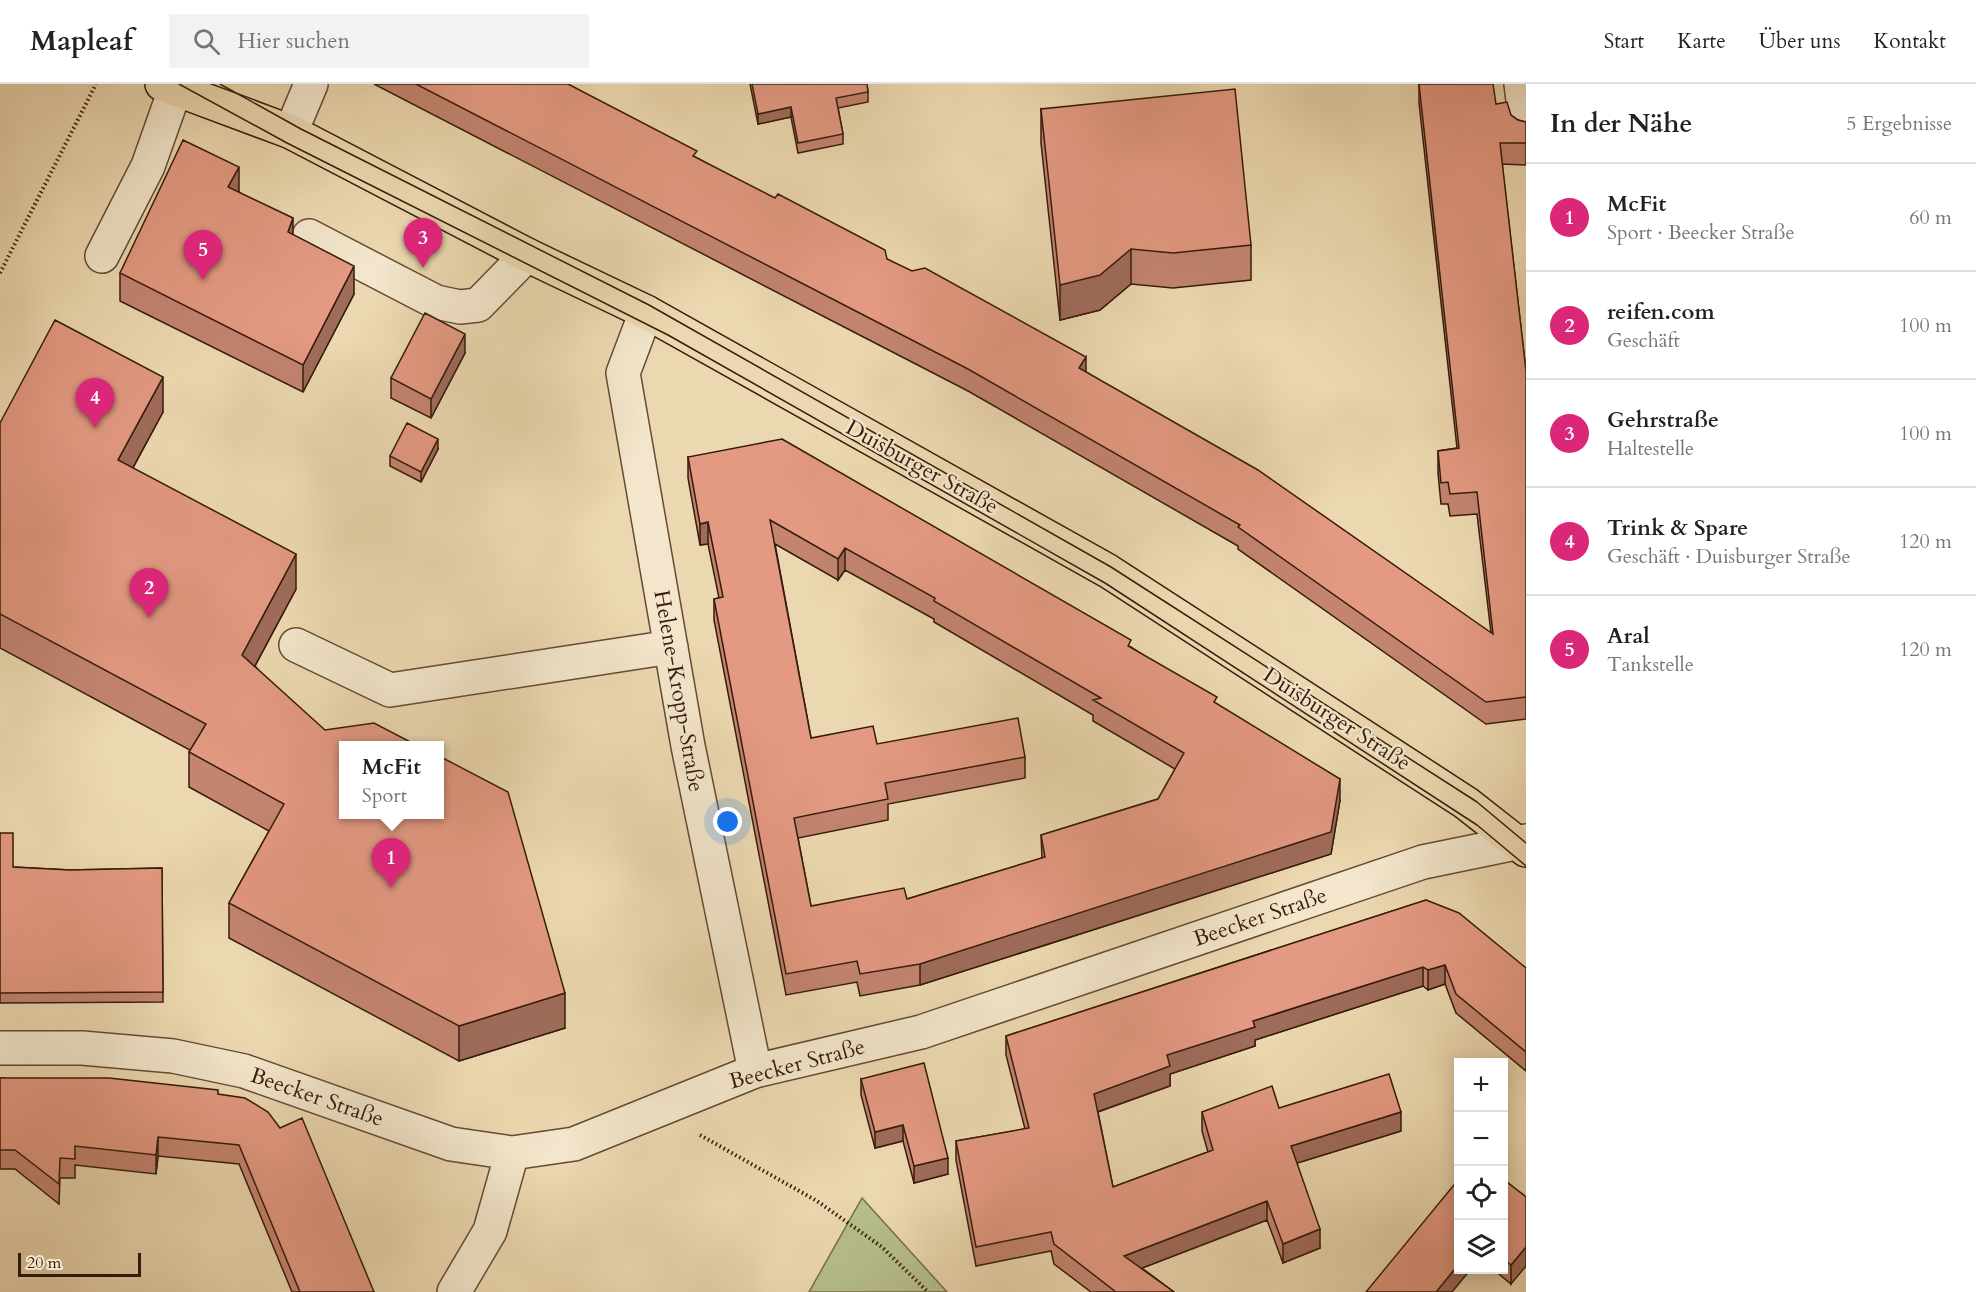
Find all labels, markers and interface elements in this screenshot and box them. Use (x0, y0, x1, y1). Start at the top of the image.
search box (169, 14, 589, 68)
text: Mapleaf (30, 22, 133, 60)
icon: search (190, 25, 223, 58)
text: Hier suchen (238, 26, 350, 56)
text: Start (1604, 27, 1644, 56)
text: Karte (1677, 27, 1726, 56)
text: Über uns (1759, 27, 1841, 56)
text: Kontakt (1874, 27, 1946, 56)
text: In der Nähe (1550, 106, 1692, 141)
text: 5 Ergebnisse (1846, 110, 1952, 137)
text: McFit (1607, 189, 1666, 219)
text: 1 (1564, 204, 1575, 231)
text: 60 m (1909, 204, 1952, 231)
pin: 3 (404, 218, 442, 268)
text: Sport · Beecker Straße (1607, 219, 1795, 246)
pin: 5 (184, 230, 222, 280)
text: reifen.com (1607, 297, 1715, 327)
text: 2 (1564, 312, 1575, 339)
text: 100 m (1899, 312, 1952, 339)
text: Geschäft (1607, 327, 1680, 354)
pin: 4 (76, 378, 115, 428)
text: Gehrstraße (1607, 405, 1719, 435)
street label: Duisburger Straße (840, 413, 1004, 521)
text: 3 (1564, 420, 1575, 447)
text: 100 m (1899, 420, 1952, 447)
text: Haltestelle (1607, 435, 1694, 462)
text: Trink & Spare (1607, 513, 1748, 543)
text: 4 (1564, 528, 1575, 555)
text: 120 m (1899, 528, 1952, 555)
text: Geschäft · Duisburger Straße (1607, 543, 1851, 570)
pin: 2 (130, 568, 168, 618)
street label: Helene-Kropp-Straße (646, 588, 712, 794)
text: Aral (1607, 621, 1650, 651)
text: 5 (1564, 636, 1575, 663)
text: 120 m (1899, 636, 1952, 663)
text: Tankstelle (1607, 651, 1694, 678)
street label: Duisburger Straße (1257, 660, 1417, 778)
popup (339, 741, 444, 819)
text: McFit (362, 752, 421, 782)
text: Sport (362, 782, 407, 809)
your location (713, 807, 742, 836)
pin: 1 (372, 838, 410, 888)
street label: Beecker Straße (1189, 880, 1331, 954)
street label: Beecker Straße (726, 1031, 868, 1097)
map controls (1454, 1058, 1508, 1274)
button: + (1454, 1058, 1508, 1112)
street label: Beecker Straße (246, 1060, 388, 1134)
button: − (1454, 1112, 1508, 1166)
button: locate (1454, 1166, 1508, 1220)
button: layers (1454, 1220, 1508, 1274)
scale bar (18, 1250, 141, 1278)
text: 20 m (27, 1252, 61, 1274)

